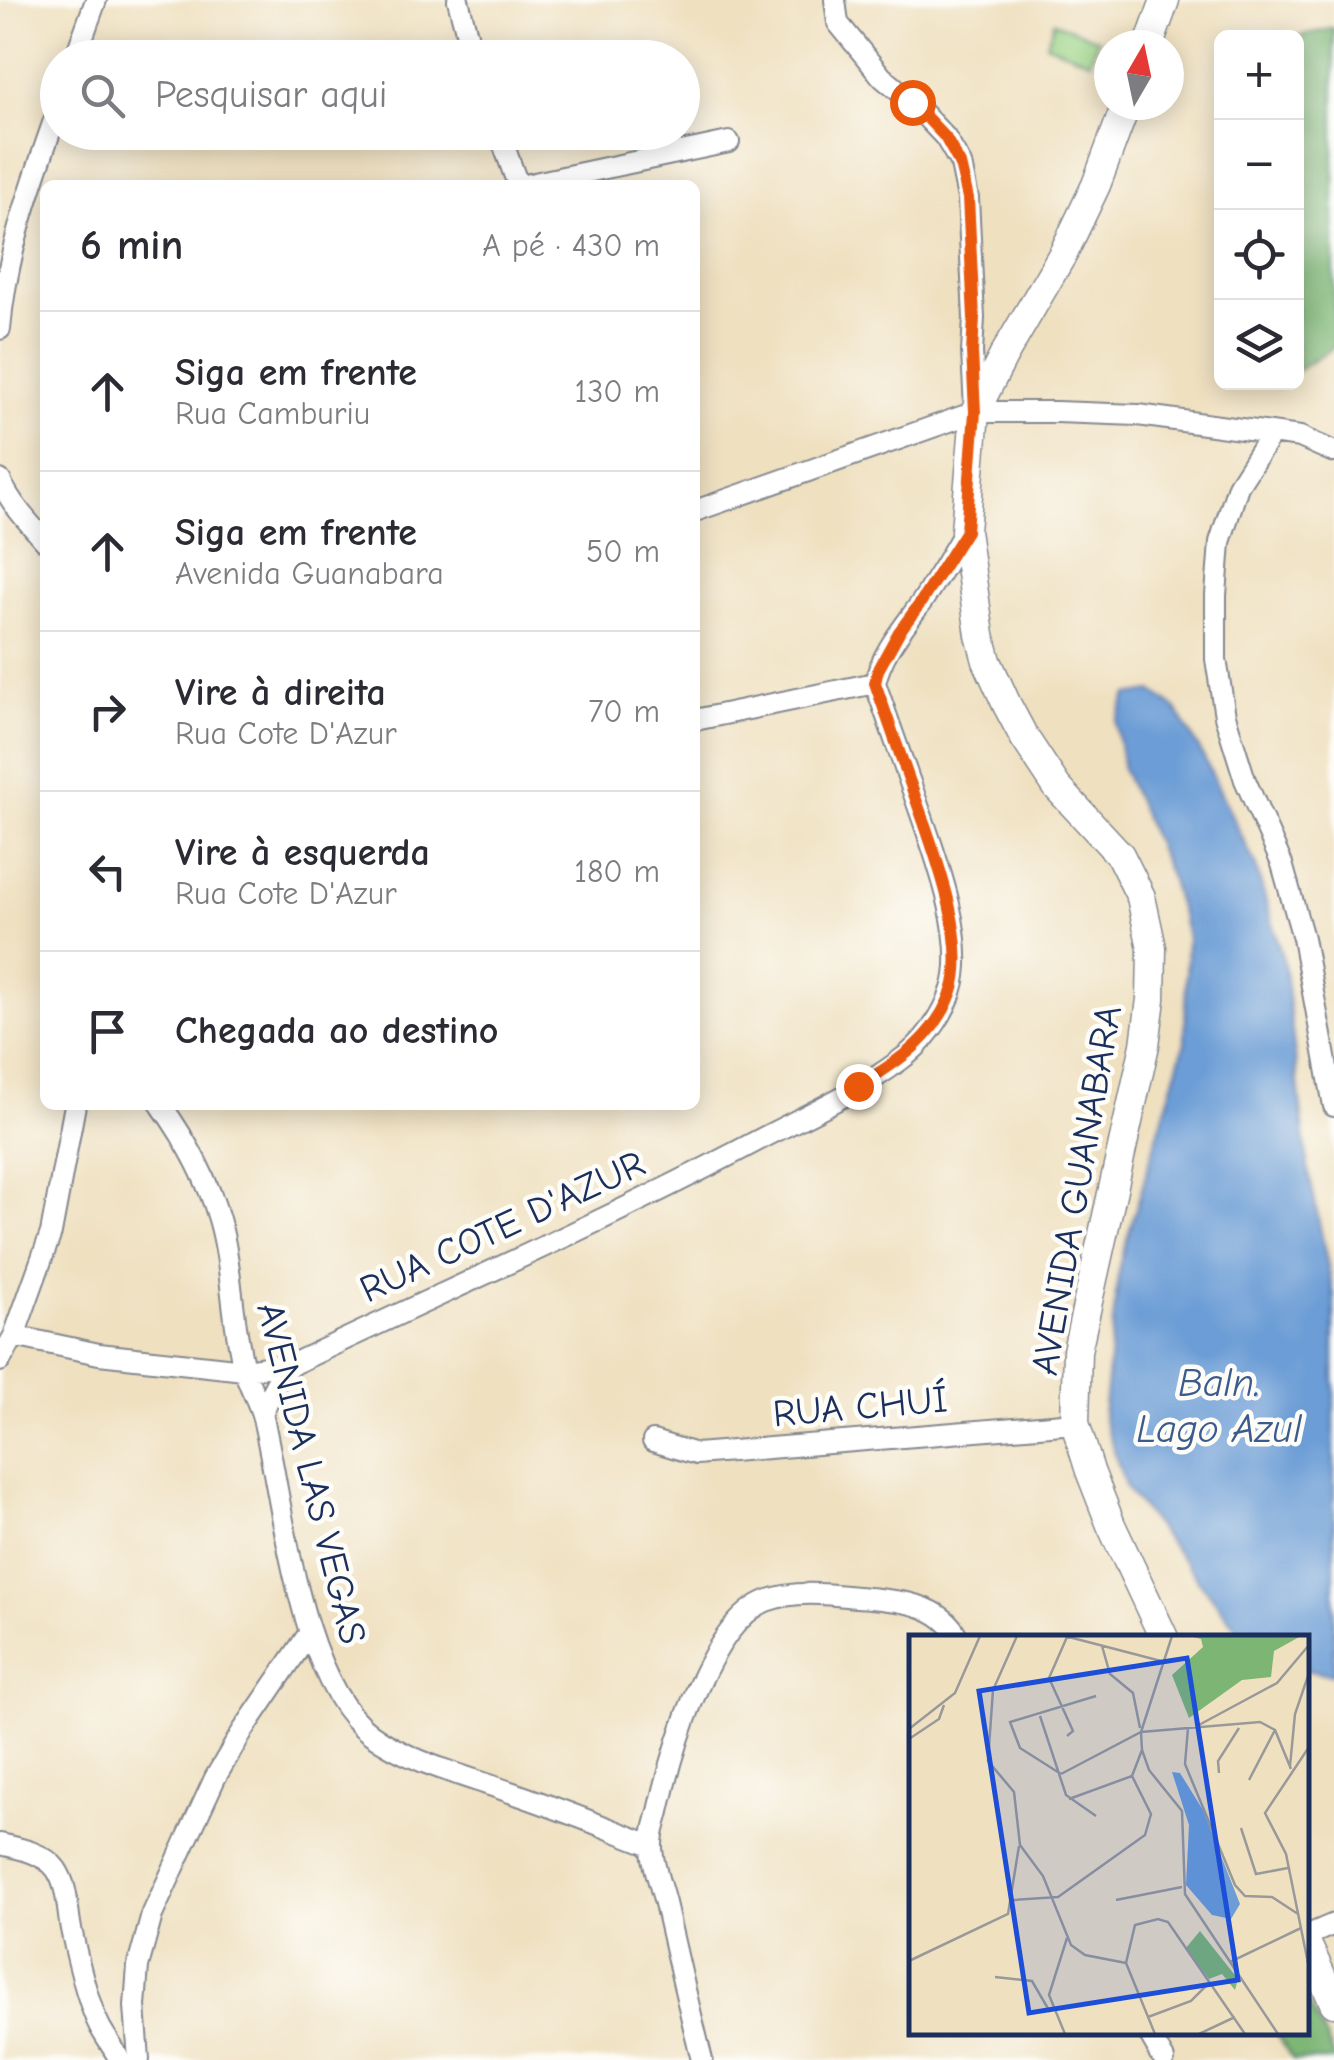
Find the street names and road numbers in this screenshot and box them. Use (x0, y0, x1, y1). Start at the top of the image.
street label: AVENIDA GUANABARA (1023, 1002, 1131, 1378)
street label: RUA COTE D'AZUR (353, 1142, 652, 1312)
street label: AVENIDA LAS VEGAS (247, 1298, 375, 1648)
street label: RUA CHUÍ (771, 1376, 949, 1437)

